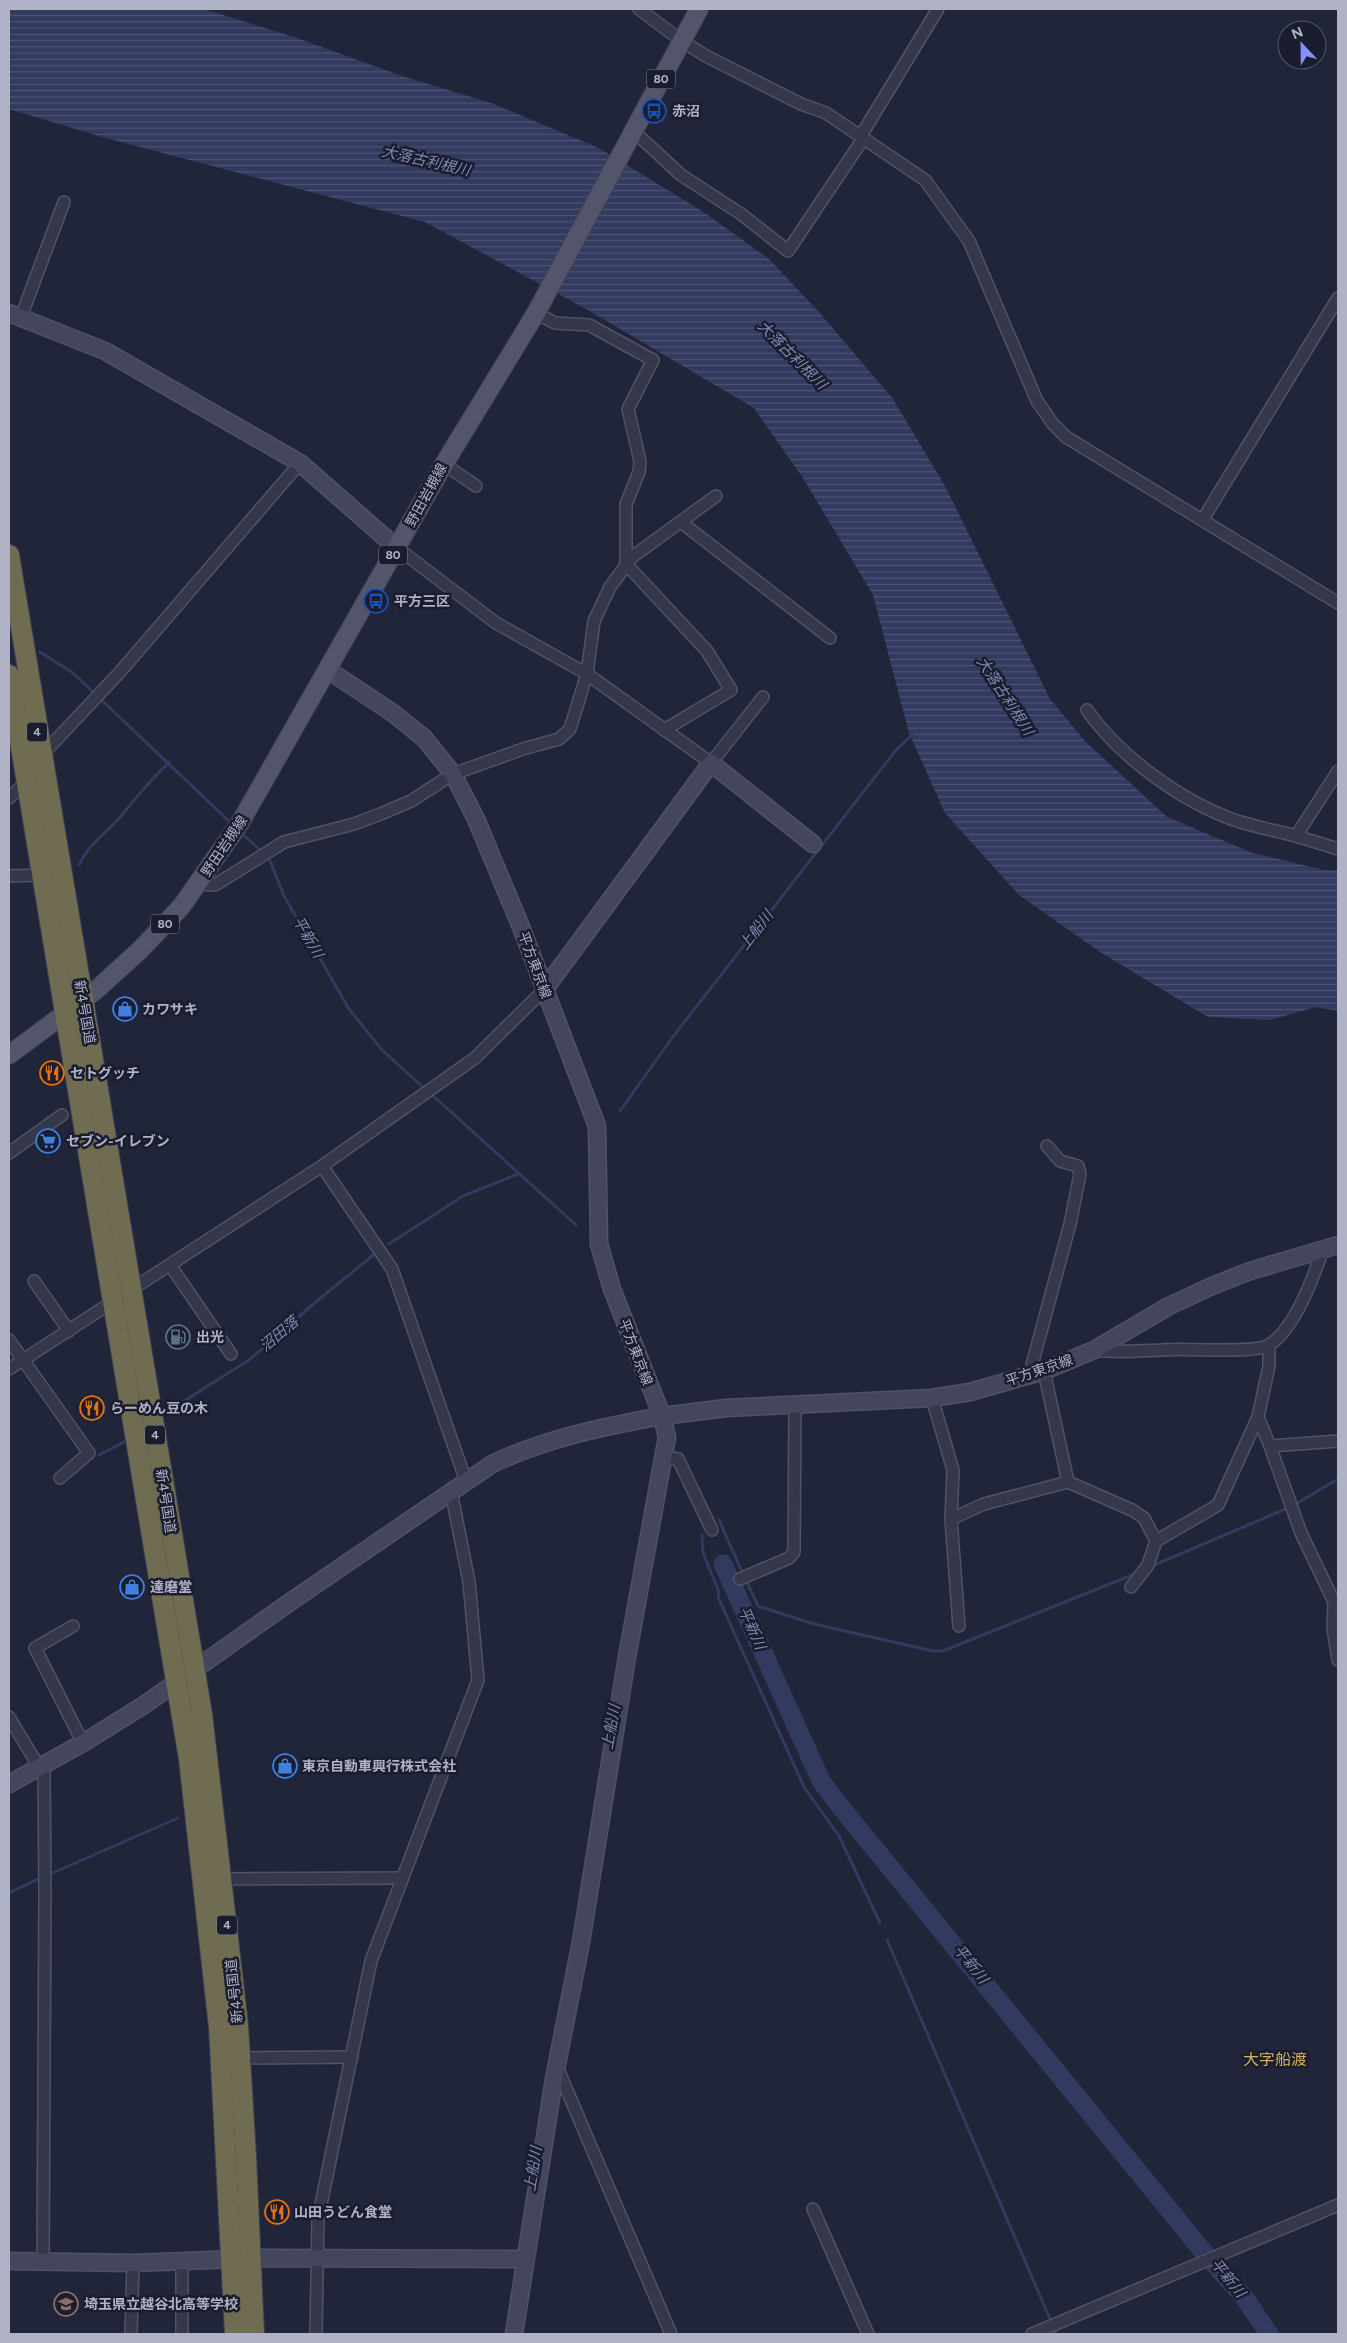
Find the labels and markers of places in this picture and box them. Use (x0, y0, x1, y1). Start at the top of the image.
bus stop icon: 赤沼 (641, 98, 667, 124)
place label: 赤沼 (672, 103, 700, 120)
bus stop icon: 平方三区 (363, 588, 389, 614)
place label: 平方三区 (394, 593, 450, 610)
shop icon: カワサキ (112, 996, 138, 1022)
place label: カワサキ (142, 1001, 198, 1018)
restaurant icon: セトグッチ (39, 1060, 65, 1086)
place label: セトグッチ (70, 1065, 140, 1082)
supermarket icon: セブン-イレブン (35, 1128, 61, 1154)
place label: セブン-イレブン (66, 1133, 170, 1150)
fuel station icon: 出光 (165, 1324, 191, 1350)
place label: 出光 (196, 1329, 224, 1346)
restaurant icon: らーめん豆の木 (79, 1395, 105, 1421)
place label: らーめん豆の木 (110, 1400, 208, 1417)
shop icon: 達磨堂 (119, 1574, 145, 1600)
place label: 達磨堂 (150, 1579, 192, 1596)
shop icon: 東京自動車興行株式会社 (272, 1753, 298, 1779)
place label: 東京自動車興行株式会社 (302, 1758, 456, 1775)
restaurant icon: 山田うどん食堂 (264, 2199, 290, 2225)
place label: 山田うどん食堂 (294, 2204, 392, 2221)
school or university icon: 埼玉県立越谷北高等学校 (53, 2291, 79, 2317)
place label: 埼玉県立越谷北高等学校 (84, 2296, 238, 2313)

